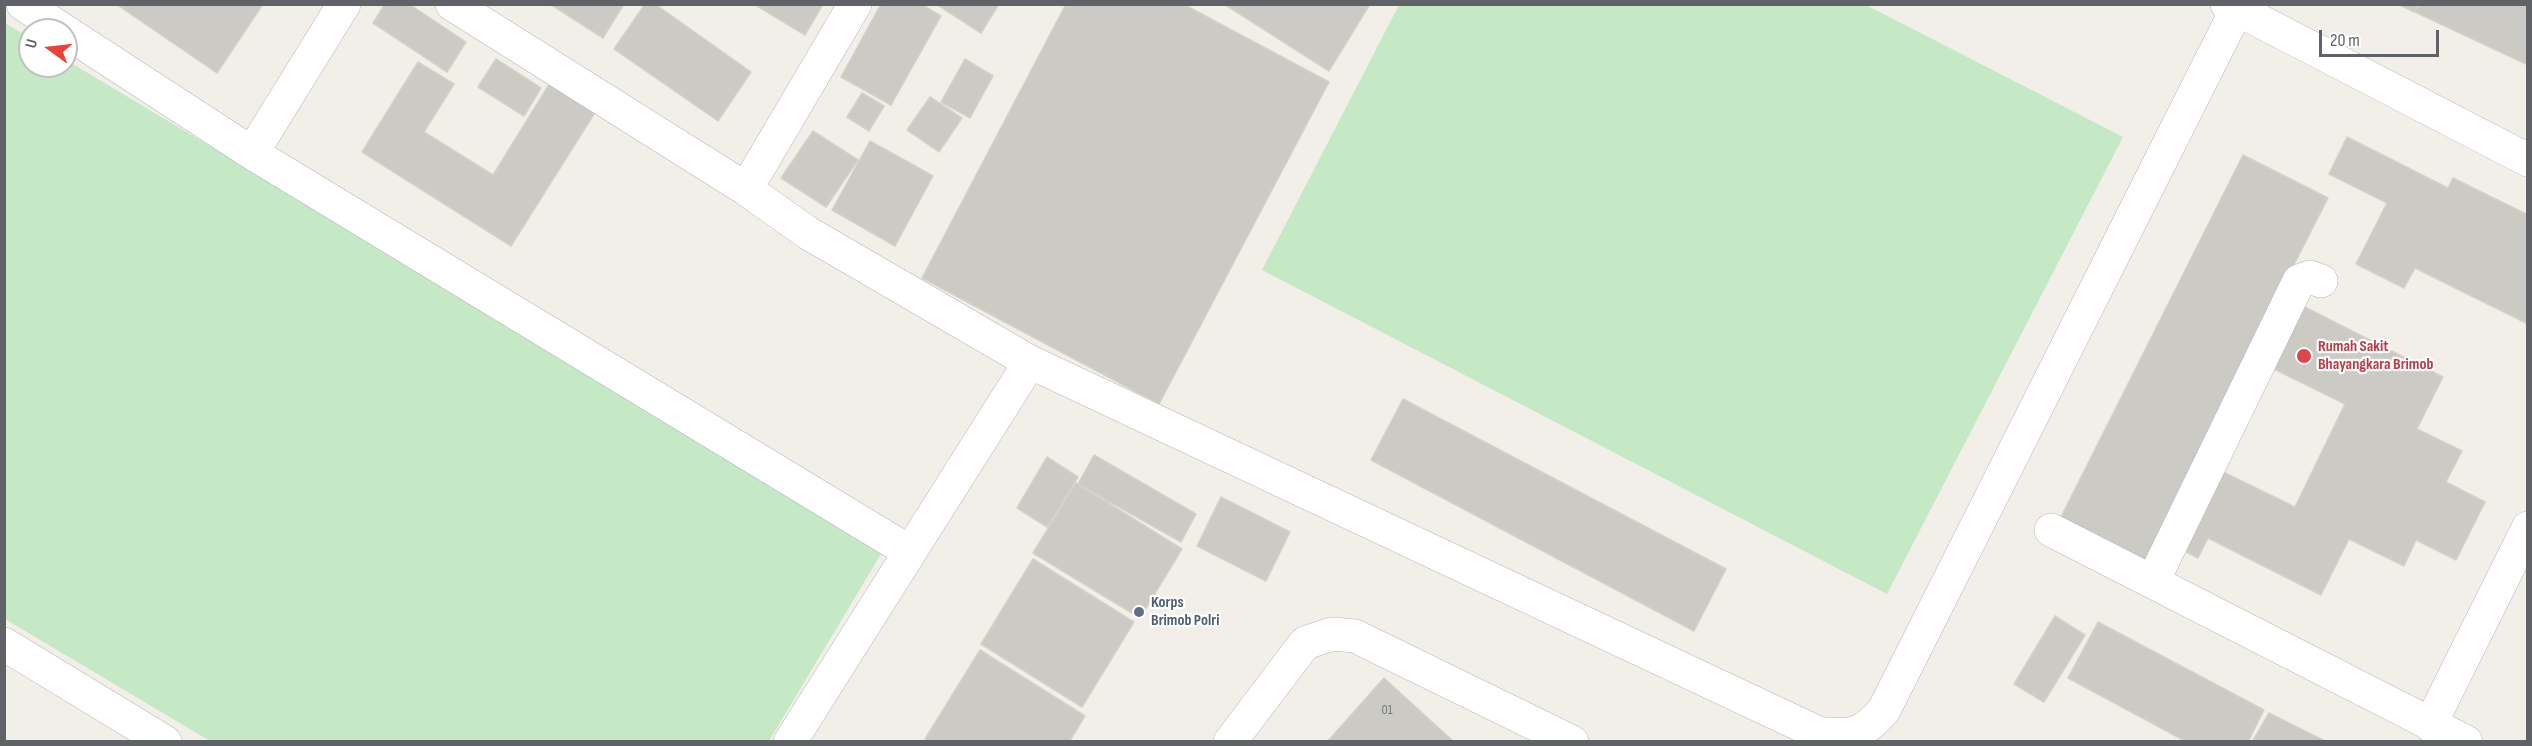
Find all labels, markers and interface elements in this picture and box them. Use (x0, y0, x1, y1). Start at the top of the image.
north arrow (18, 18, 78, 78)
scale bar (2322, 18, 2442, 56)
text: 20 m (2330, 30, 2360, 51)
text: U (22, 37, 42, 50)
place label: Rumah Sakit Bhayangkara Brimob (2318, 337, 2433, 375)
marker: Rumah Sakit Bhayangkara Brimob (2295, 347, 2313, 365)
place label: Korps Brimob Polri (1151, 593, 1220, 631)
marker: Korps Brimob Polri (1132, 605, 1146, 619)
house number: 01 (1381, 702, 1393, 718)

